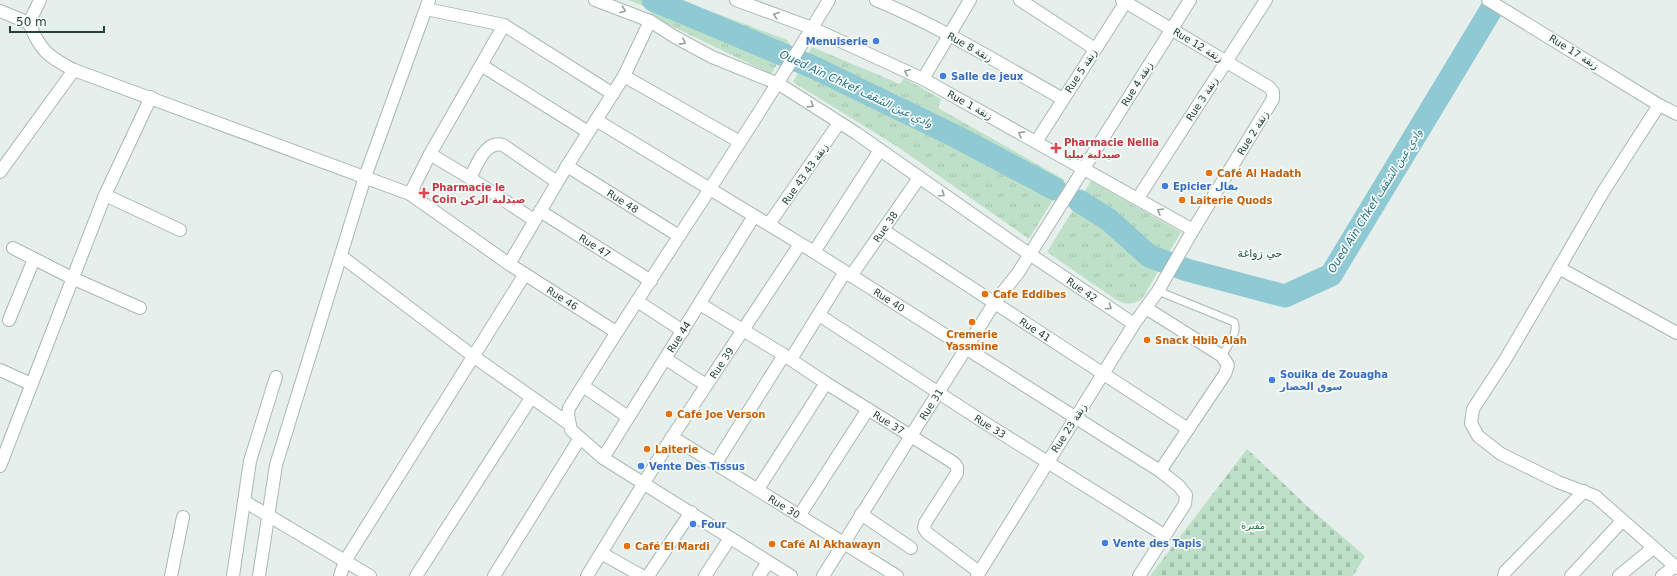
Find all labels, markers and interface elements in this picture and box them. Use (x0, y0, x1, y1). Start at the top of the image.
one-way arrow (619, 6, 626, 14)
scale bar (10, 8, 104, 34)
one-way arrow (772, 11, 779, 19)
text: 50 m (16, 15, 47, 29)
street label: Rue 12 زنقة (1171, 26, 1225, 64)
street label: Rue 8 زنقة (946, 30, 995, 64)
street label: Rue 17 زنقة (1547, 32, 1601, 72)
place label: Menuiserie (806, 36, 868, 47)
marker: Menuiserie (871, 36, 881, 46)
one-way arrow (679, 37, 686, 44)
street label: Rue 5 زنقة (1063, 47, 1099, 95)
water label: Oued Aïn Chkef وادي عين الشقف (776, 48, 935, 133)
street label: Rue 4 زنقة (1119, 60, 1155, 108)
one-way arrow (904, 68, 911, 76)
marker: Salle de jeux (938, 71, 948, 81)
place label: Salle de jeux (951, 71, 1024, 82)
street label: Rue 3 زنقة (1184, 75, 1220, 123)
street label: Rue 1 زنقة (946, 88, 995, 122)
one-way arrow (807, 100, 814, 107)
street label: Rue 2 زنقة (1235, 109, 1271, 157)
water label: Oued Aïn Chkef وادي عين الشقف (1325, 127, 1427, 277)
one-way arrow (1018, 131, 1026, 138)
place label: Pharmacie Nellia صيدلية نيليا (1064, 137, 1159, 160)
street label: Rue 43 زنقة 43 (780, 141, 830, 207)
marker: Pharmacie Nellia صيدلية نيليا (1051, 143, 1061, 153)
marker: Café Al Hadath (1204, 168, 1214, 178)
place label: Café Al Hadath (1217, 168, 1301, 179)
marker: Epicier بقال (1160, 181, 1170, 191)
place label: Epicier بقال (1173, 181, 1238, 192)
place label: Pharmacie le Coin صيدلية الركن (432, 182, 525, 206)
street label: Rue 48 (605, 187, 641, 215)
marker: Pharmacie le Coin صيدلية الركن (419, 188, 429, 198)
one-way arrow (938, 189, 945, 197)
marker: Laiterie Quods (1177, 195, 1187, 205)
place label: Laiterie Quods (1190, 195, 1272, 206)
one-way arrow (1156, 208, 1164, 215)
street label: Rue 38 (871, 209, 900, 244)
street label: Rue 47 (577, 232, 613, 260)
district label: حي زواغة (1238, 247, 1282, 260)
street label: Rue 42 (1065, 275, 1100, 304)
street label: Rue 46 (545, 284, 580, 312)
street label: Rue 40 (872, 286, 907, 314)
marker: Cafe Eddibes (980, 289, 990, 299)
place label: Cafe Eddibes (993, 289, 1066, 300)
one-way arrow (1104, 302, 1111, 309)
street label: Rue 41 (1018, 315, 1053, 344)
marker: Cremerie Yassmine (967, 317, 977, 327)
street label: Rue 44 (665, 319, 693, 354)
place label: Cremerie Yassmine (945, 329, 999, 352)
marker: Snack Hbib Alah (1142, 335, 1152, 345)
place label: Snack Hbib Alah (1155, 335, 1247, 346)
street label: Rue 39 (707, 345, 735, 380)
place label: Souika de Zouagha سوق الخضار (1279, 369, 1388, 393)
marker: Souika de Zouagha سوق الخضار (1267, 375, 1277, 385)
street label: Rue 31 (917, 386, 945, 422)
street label: Rue 23 زنقة (1049, 401, 1089, 455)
street label: Rue 37 (871, 408, 907, 436)
marker: Café Joe Verson (664, 409, 674, 419)
place label: Café Joe Verson (677, 409, 765, 420)
street label: Rue 33 (972, 412, 1008, 440)
marker: Laiterie (642, 444, 652, 454)
place label: Laiterie (655, 444, 698, 455)
marker: Vente Des Tissus (636, 461, 646, 471)
place label: Vente Des Tissus (649, 461, 745, 472)
street label: Rue 30 (767, 493, 802, 520)
marker: Four (688, 519, 698, 529)
place label: Four (701, 519, 726, 530)
park label: مقبرة (1241, 520, 1265, 531)
marker: Vente des Tapis (1100, 538, 1110, 548)
place label: Vente des Tapis (1113, 538, 1201, 549)
marker: Café Al Akhawayn (767, 539, 777, 549)
place label: Café Al Akhawayn (780, 539, 881, 550)
marker: Café El Mardi (622, 541, 632, 551)
place label: Café El Mardi (635, 541, 710, 552)

